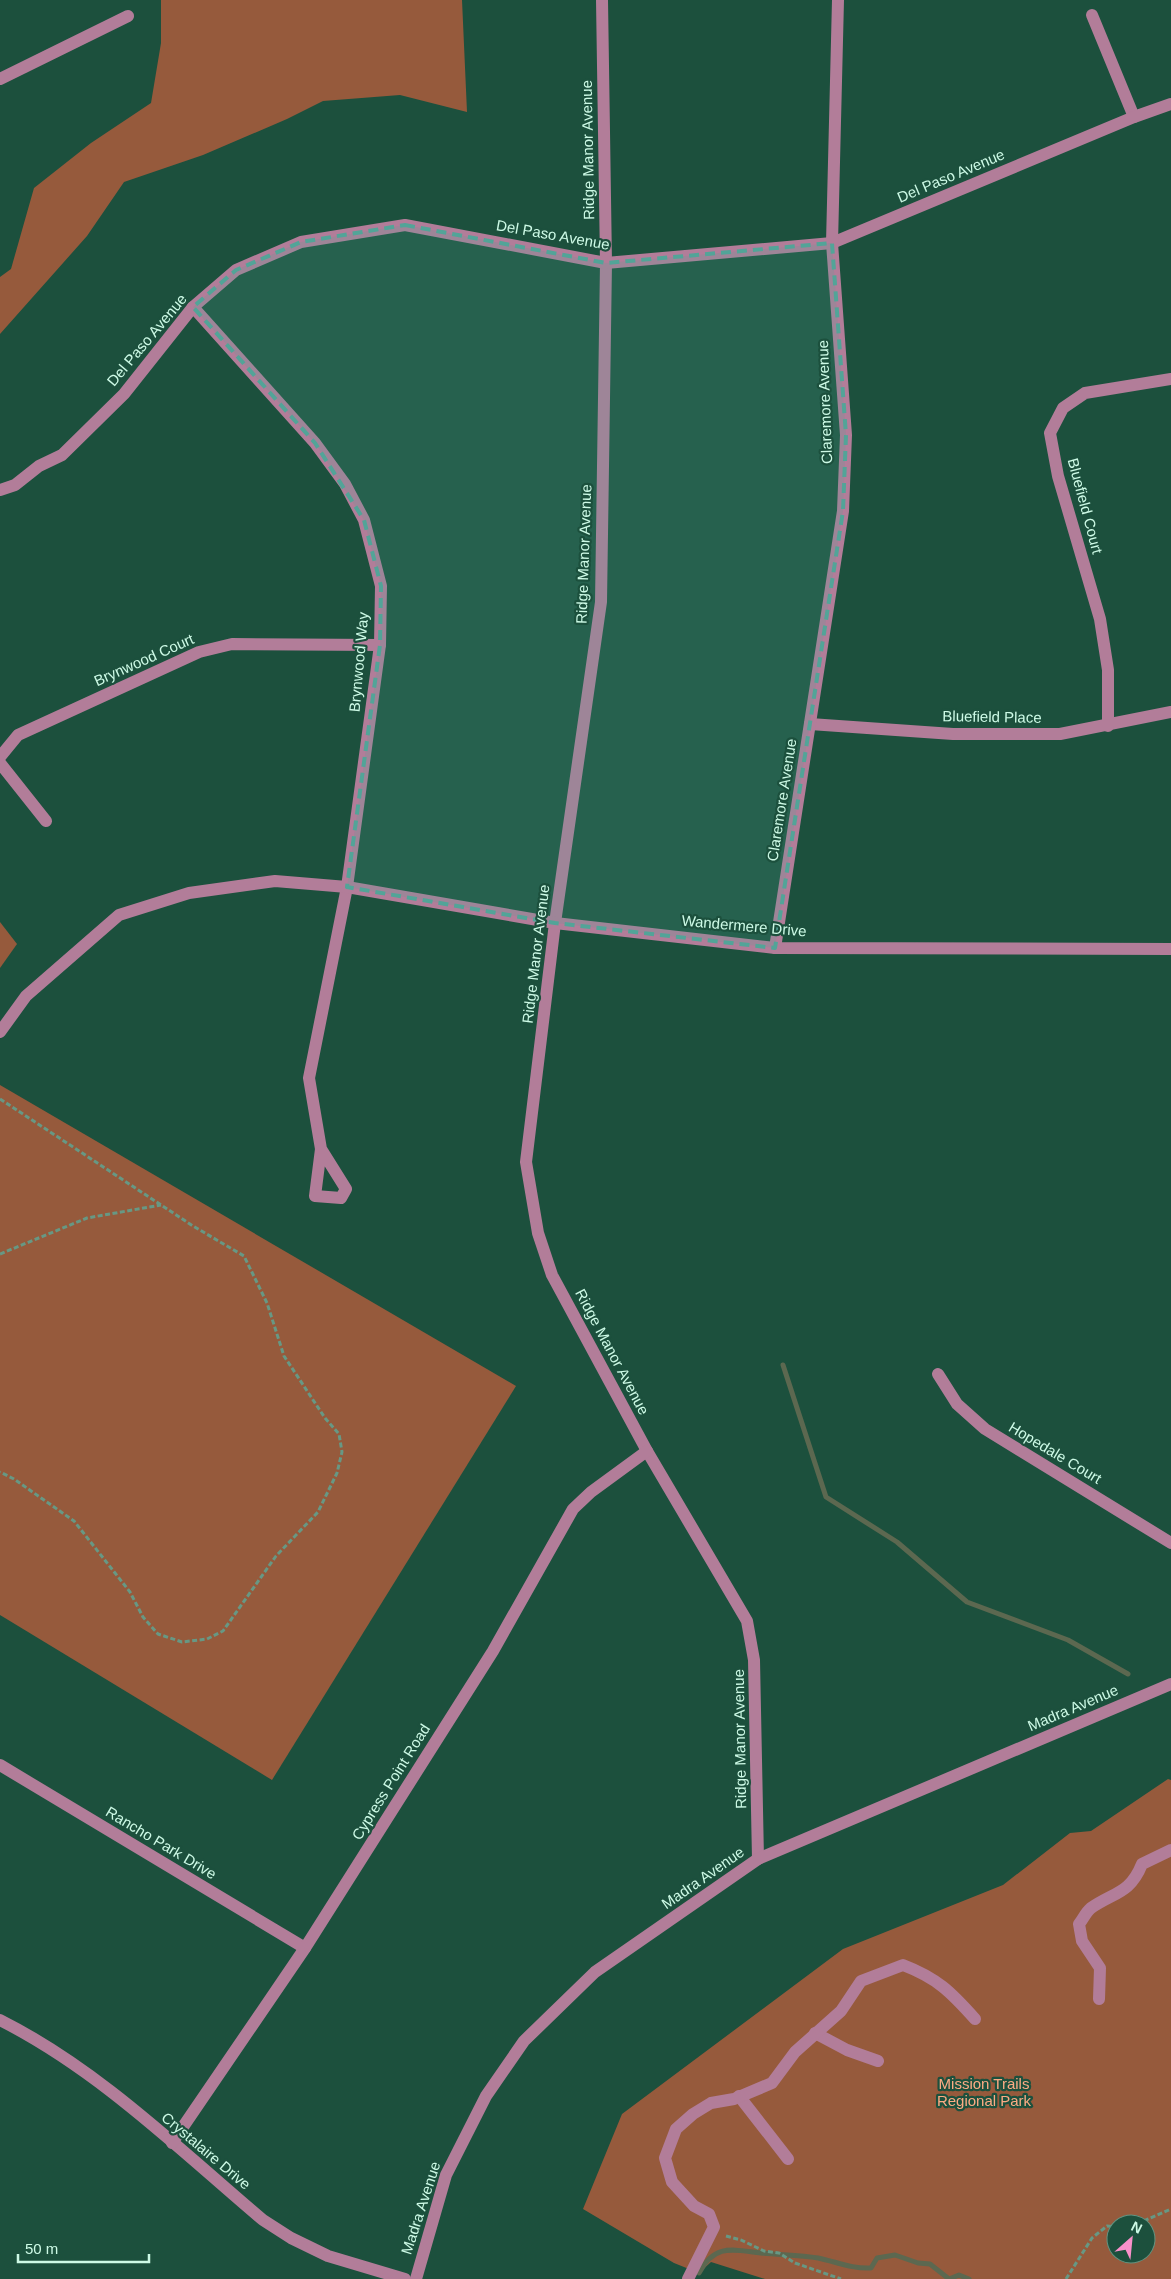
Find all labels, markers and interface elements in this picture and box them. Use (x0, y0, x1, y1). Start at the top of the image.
street label: Ridge Manor Avenue (578, 80, 597, 220)
street label: Del Paso Avenue (895, 145, 1007, 206)
street label: Del Paso Avenue (495, 216, 611, 253)
street label: Del Paso Avenue (103, 290, 190, 389)
street label: Claremore Avenue (814, 340, 835, 464)
street label: Bluefield Court (1065, 456, 1107, 556)
street label: Ridge Manor Avenue (573, 484, 594, 624)
street label: Brynwood Way (346, 611, 371, 713)
street label: Brynwood Court (91, 630, 197, 689)
street label: Bluefield Place (942, 707, 1042, 726)
street label: Claremore Avenue (763, 737, 800, 862)
street label: Ridge Manor Avenue (519, 884, 552, 1024)
street label: Wandermere Drive (681, 912, 807, 939)
street label: Ridge Manor Avenue (572, 1286, 653, 1417)
street label: Hopedale Court (1006, 1418, 1105, 1487)
street label: Ridge Manor Avenue (730, 1669, 749, 1809)
street label: Madra Avenue (1025, 1681, 1121, 1734)
street label: Cypress Point Road (348, 1721, 433, 1843)
street label: Rancho Park Drive (103, 1803, 220, 1882)
street label: Madra Avenue (658, 1843, 747, 1912)
park label: Mission Trails Regional Park (937, 2075, 1032, 2109)
street label: Crystalaire Drive (158, 2108, 254, 2193)
street label: Madra Avenue (398, 2159, 444, 2256)
north arrow (1106, 2214, 1156, 2264)
text: N (1129, 2218, 1145, 2237)
scale bar (18, 2232, 149, 2264)
text: 50 m (25, 2240, 58, 2257)

